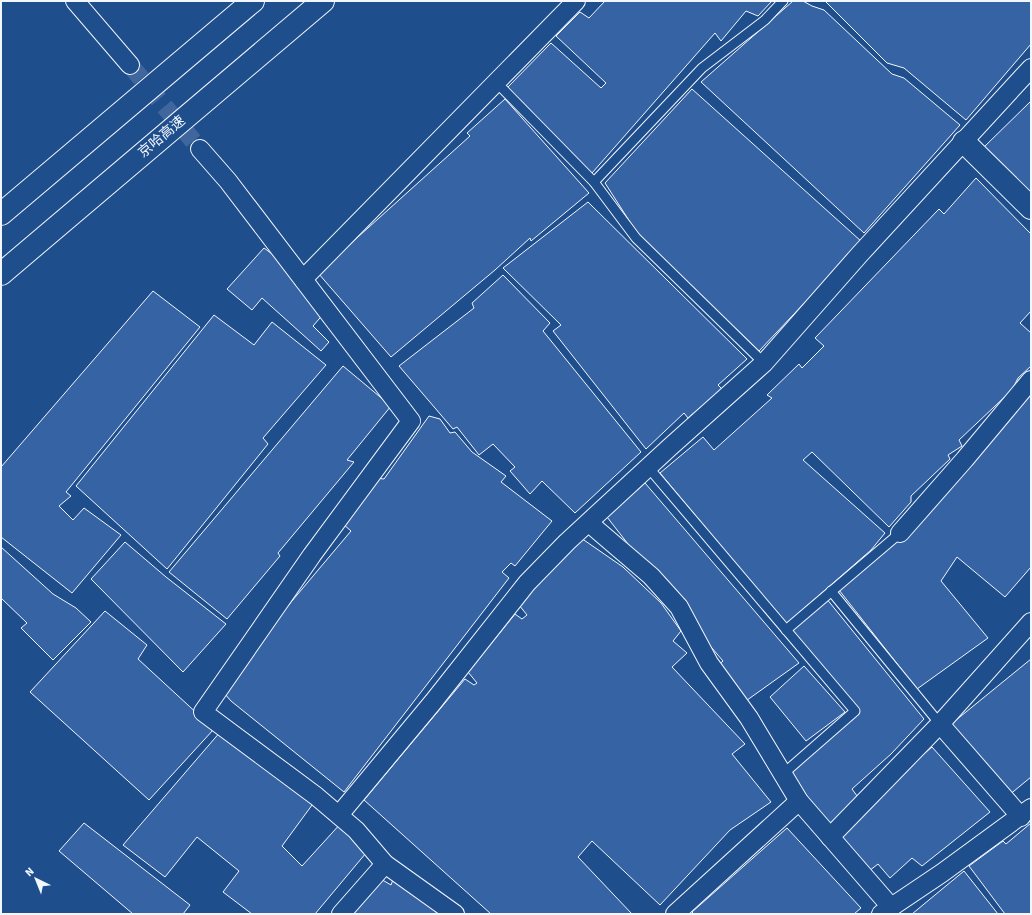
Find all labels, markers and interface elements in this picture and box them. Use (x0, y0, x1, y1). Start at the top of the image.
street label: 京哈高速 (134, 111, 190, 163)
north arrow (16, 859, 56, 899)
text: N (22, 864, 37, 880)

